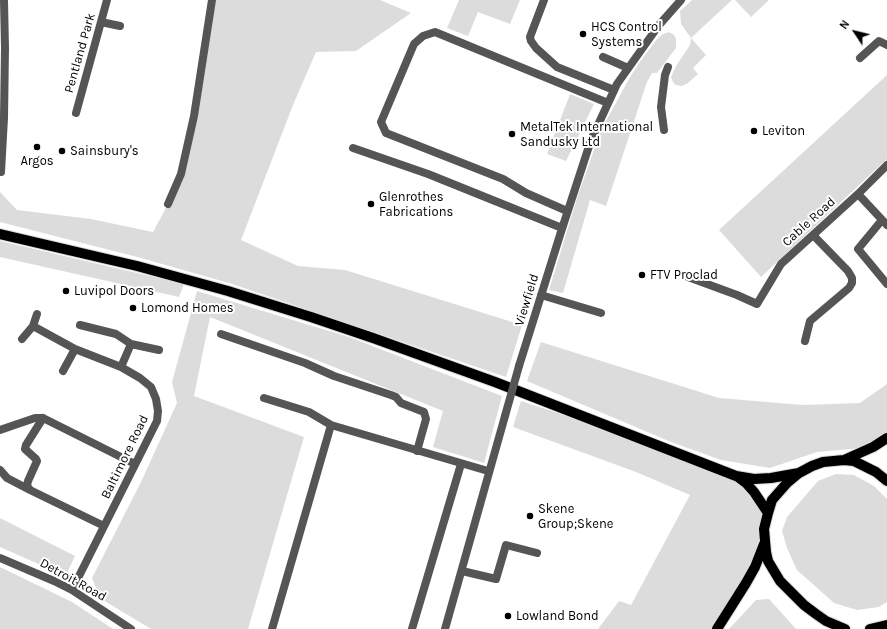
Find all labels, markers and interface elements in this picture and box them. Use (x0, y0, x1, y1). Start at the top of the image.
street label: Pentland Park (61, 11, 99, 95)
north arrow (835, 12, 875, 52)
text: N (837, 18, 852, 32)
place label: HCS Control Systems (591, 19, 662, 50)
marker: HCS Control Systems (578, 29, 588, 39)
place label: MetalTek International Sandusky Ltd (520, 119, 653, 150)
place label: Leviton (762, 123, 805, 139)
marker: Leviton (749, 126, 759, 136)
marker: MetalTek International Sandusky Ltd (507, 129, 517, 139)
marker: Argos (32, 142, 42, 152)
place label: Sainsbury's (70, 143, 138, 159)
marker: Sainsbury's (57, 146, 67, 156)
place label: Argos (20, 153, 54, 169)
place label: Glenrothes Fabrications (379, 189, 453, 220)
street label: Cable Road (779, 194, 839, 250)
marker: Glenrothes Fabrications (366, 199, 376, 209)
place label: FTV Proclad (650, 267, 718, 283)
marker: FTV Proclad (637, 270, 647, 280)
street label: Viewfield (512, 272, 542, 328)
place label: Luvipol Doors (74, 283, 154, 299)
marker: Luvipol Doors (61, 286, 71, 296)
place label: Lomond Homes (141, 300, 234, 316)
marker: Lomond Homes (128, 303, 138, 313)
street label: Baltimore Road (98, 413, 152, 501)
place label: Skene Group;Skene (538, 501, 613, 532)
marker: Skene Group;Skene (525, 511, 535, 521)
street label: Detroit Road (37, 555, 109, 605)
place label: Lowland Bond (516, 608, 599, 624)
marker: Lowland Bond (503, 611, 513, 621)

